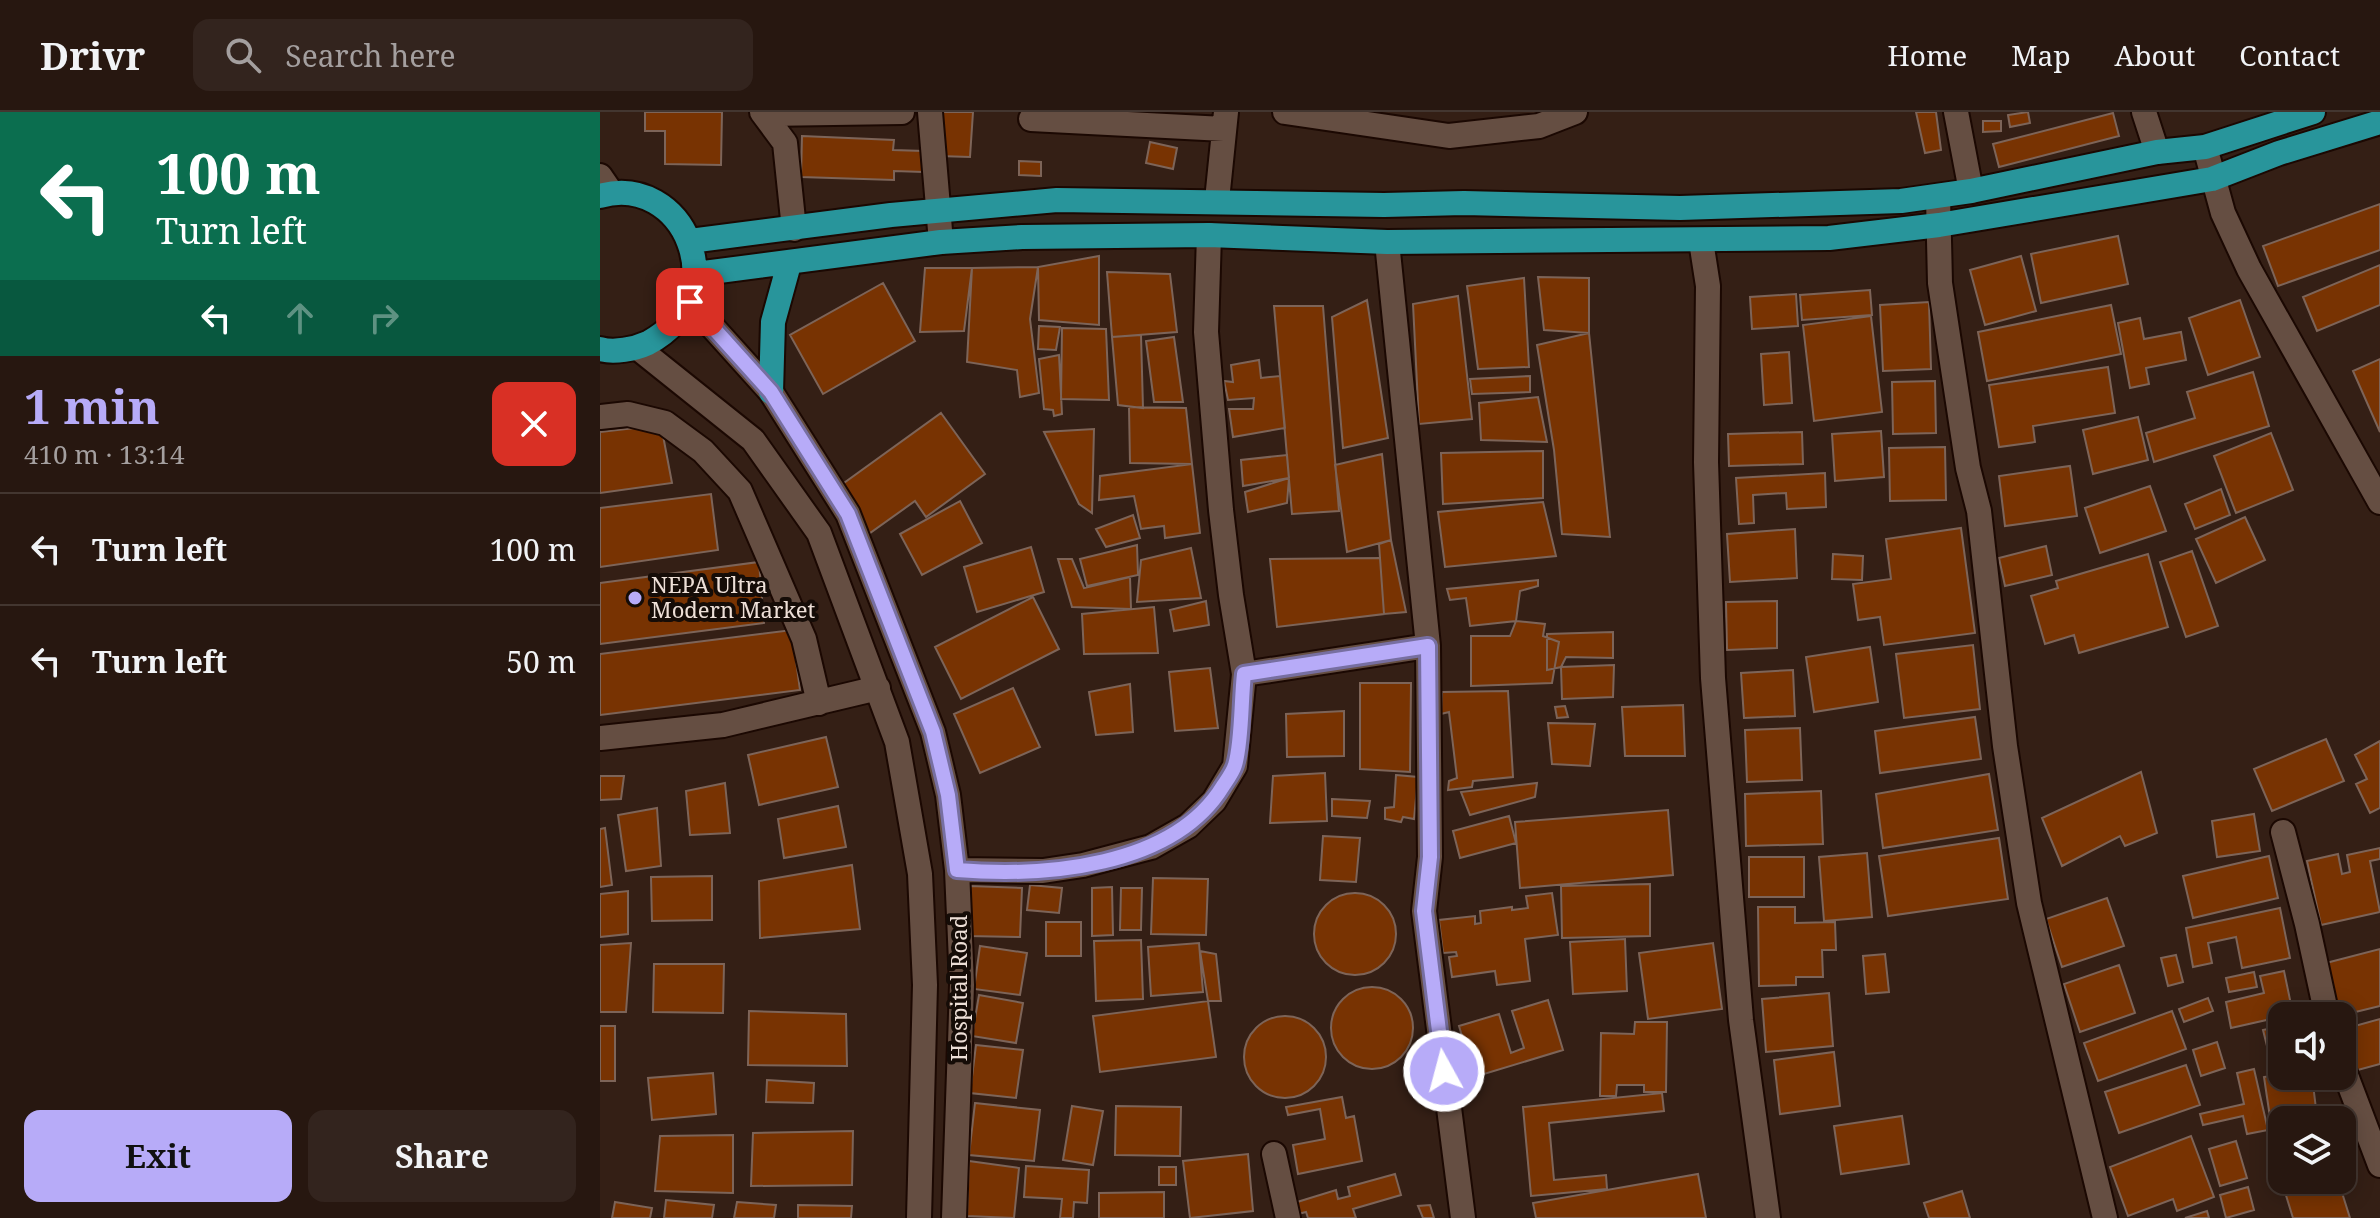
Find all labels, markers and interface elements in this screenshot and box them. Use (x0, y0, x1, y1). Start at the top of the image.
search box (193, 19, 753, 91)
text: Drivr (40, 29, 145, 81)
icon: search (221, 33, 265, 77)
text: Search here (285, 35, 456, 76)
text: Home (1888, 36, 1967, 74)
text: Map (2011, 36, 2071, 74)
text: About (2115, 36, 2195, 74)
text: Contact (2239, 36, 2340, 74)
text: 100 m (156, 134, 321, 210)
icon: left (24, 144, 128, 248)
text: Turn left (156, 206, 307, 255)
pin (656, 268, 724, 336)
icon: arrive (668, 280, 712, 324)
icon: left (194, 296, 238, 340)
icon: ahead (278, 296, 322, 340)
icon: right (362, 296, 406, 340)
text: 1 min (24, 373, 160, 438)
button: close (492, 382, 576, 466)
text: 410 m · 13:14 (24, 436, 185, 472)
icon: left (24, 527, 68, 571)
text: Turn left (92, 529, 227, 570)
text: 100 m (490, 529, 576, 570)
place label: NEPA Ultra Modern Market (651, 569, 815, 624)
marker: NEPA Ultra Modern Market (626, 589, 644, 607)
icon: left (24, 639, 68, 683)
text: Turn left (92, 641, 227, 682)
text: 50 m (506, 641, 576, 682)
street label: Hospital Road (943, 914, 973, 1061)
map controls (2268, 1002, 2356, 1194)
button: sound (2268, 1002, 2356, 1090)
position arrow (1402, 1029, 1486, 1113)
button: layers (2268, 1106, 2356, 1194)
button: Exit (24, 1110, 292, 1202)
button: Share (308, 1110, 576, 1202)

